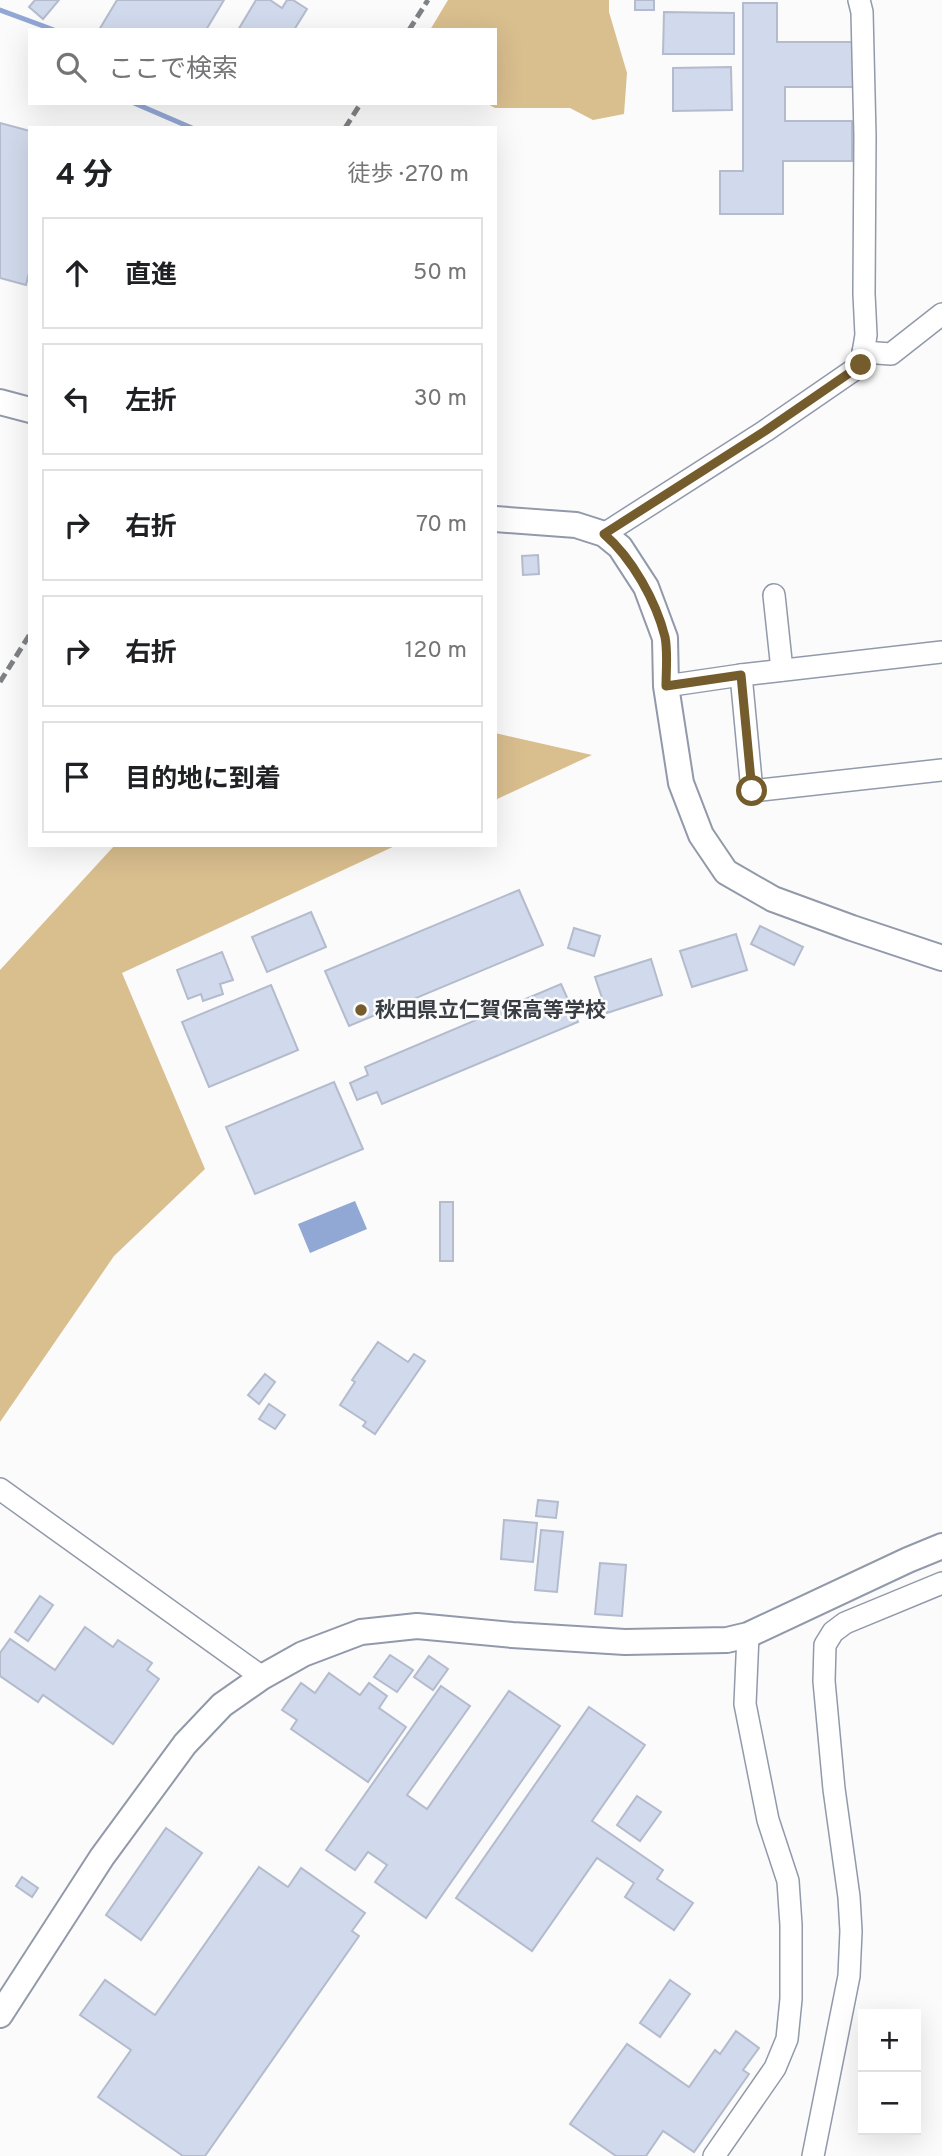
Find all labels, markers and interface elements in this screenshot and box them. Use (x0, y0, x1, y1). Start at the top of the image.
search box (28, 28, 497, 105)
icon: search (52, 48, 90, 86)
text: ここで検索 (108, 54, 238, 87)
text: 4 分 (56, 158, 113, 195)
text: 徒歩 · 270 m (347, 161, 469, 190)
icon: ahead (58, 254, 96, 292)
text: 50 m (413, 259, 467, 288)
text: 直進 (125, 260, 177, 293)
route end (845, 349, 876, 380)
icon: left (58, 380, 96, 418)
text: 30 m (414, 385, 467, 414)
text: 左折 (125, 386, 177, 419)
icon: right (58, 506, 96, 544)
text: 70 m (416, 511, 467, 540)
text: 右折 (125, 512, 177, 545)
icon: right (58, 632, 96, 670)
text: 120 m (405, 637, 467, 666)
text: 右折 (125, 638, 177, 671)
icon: arrive (58, 758, 96, 796)
text: 目的地に到着 (125, 764, 281, 797)
route start (736, 775, 767, 806)
place label: 秋田県立仁賀保高等学校 (375, 998, 606, 1025)
marker: 秋田県立仁賀保高等学校 (353, 1002, 369, 1018)
map controls (858, 2009, 921, 2135)
button: + (858, 2009, 921, 2072)
button: − (858, 2072, 921, 2135)

